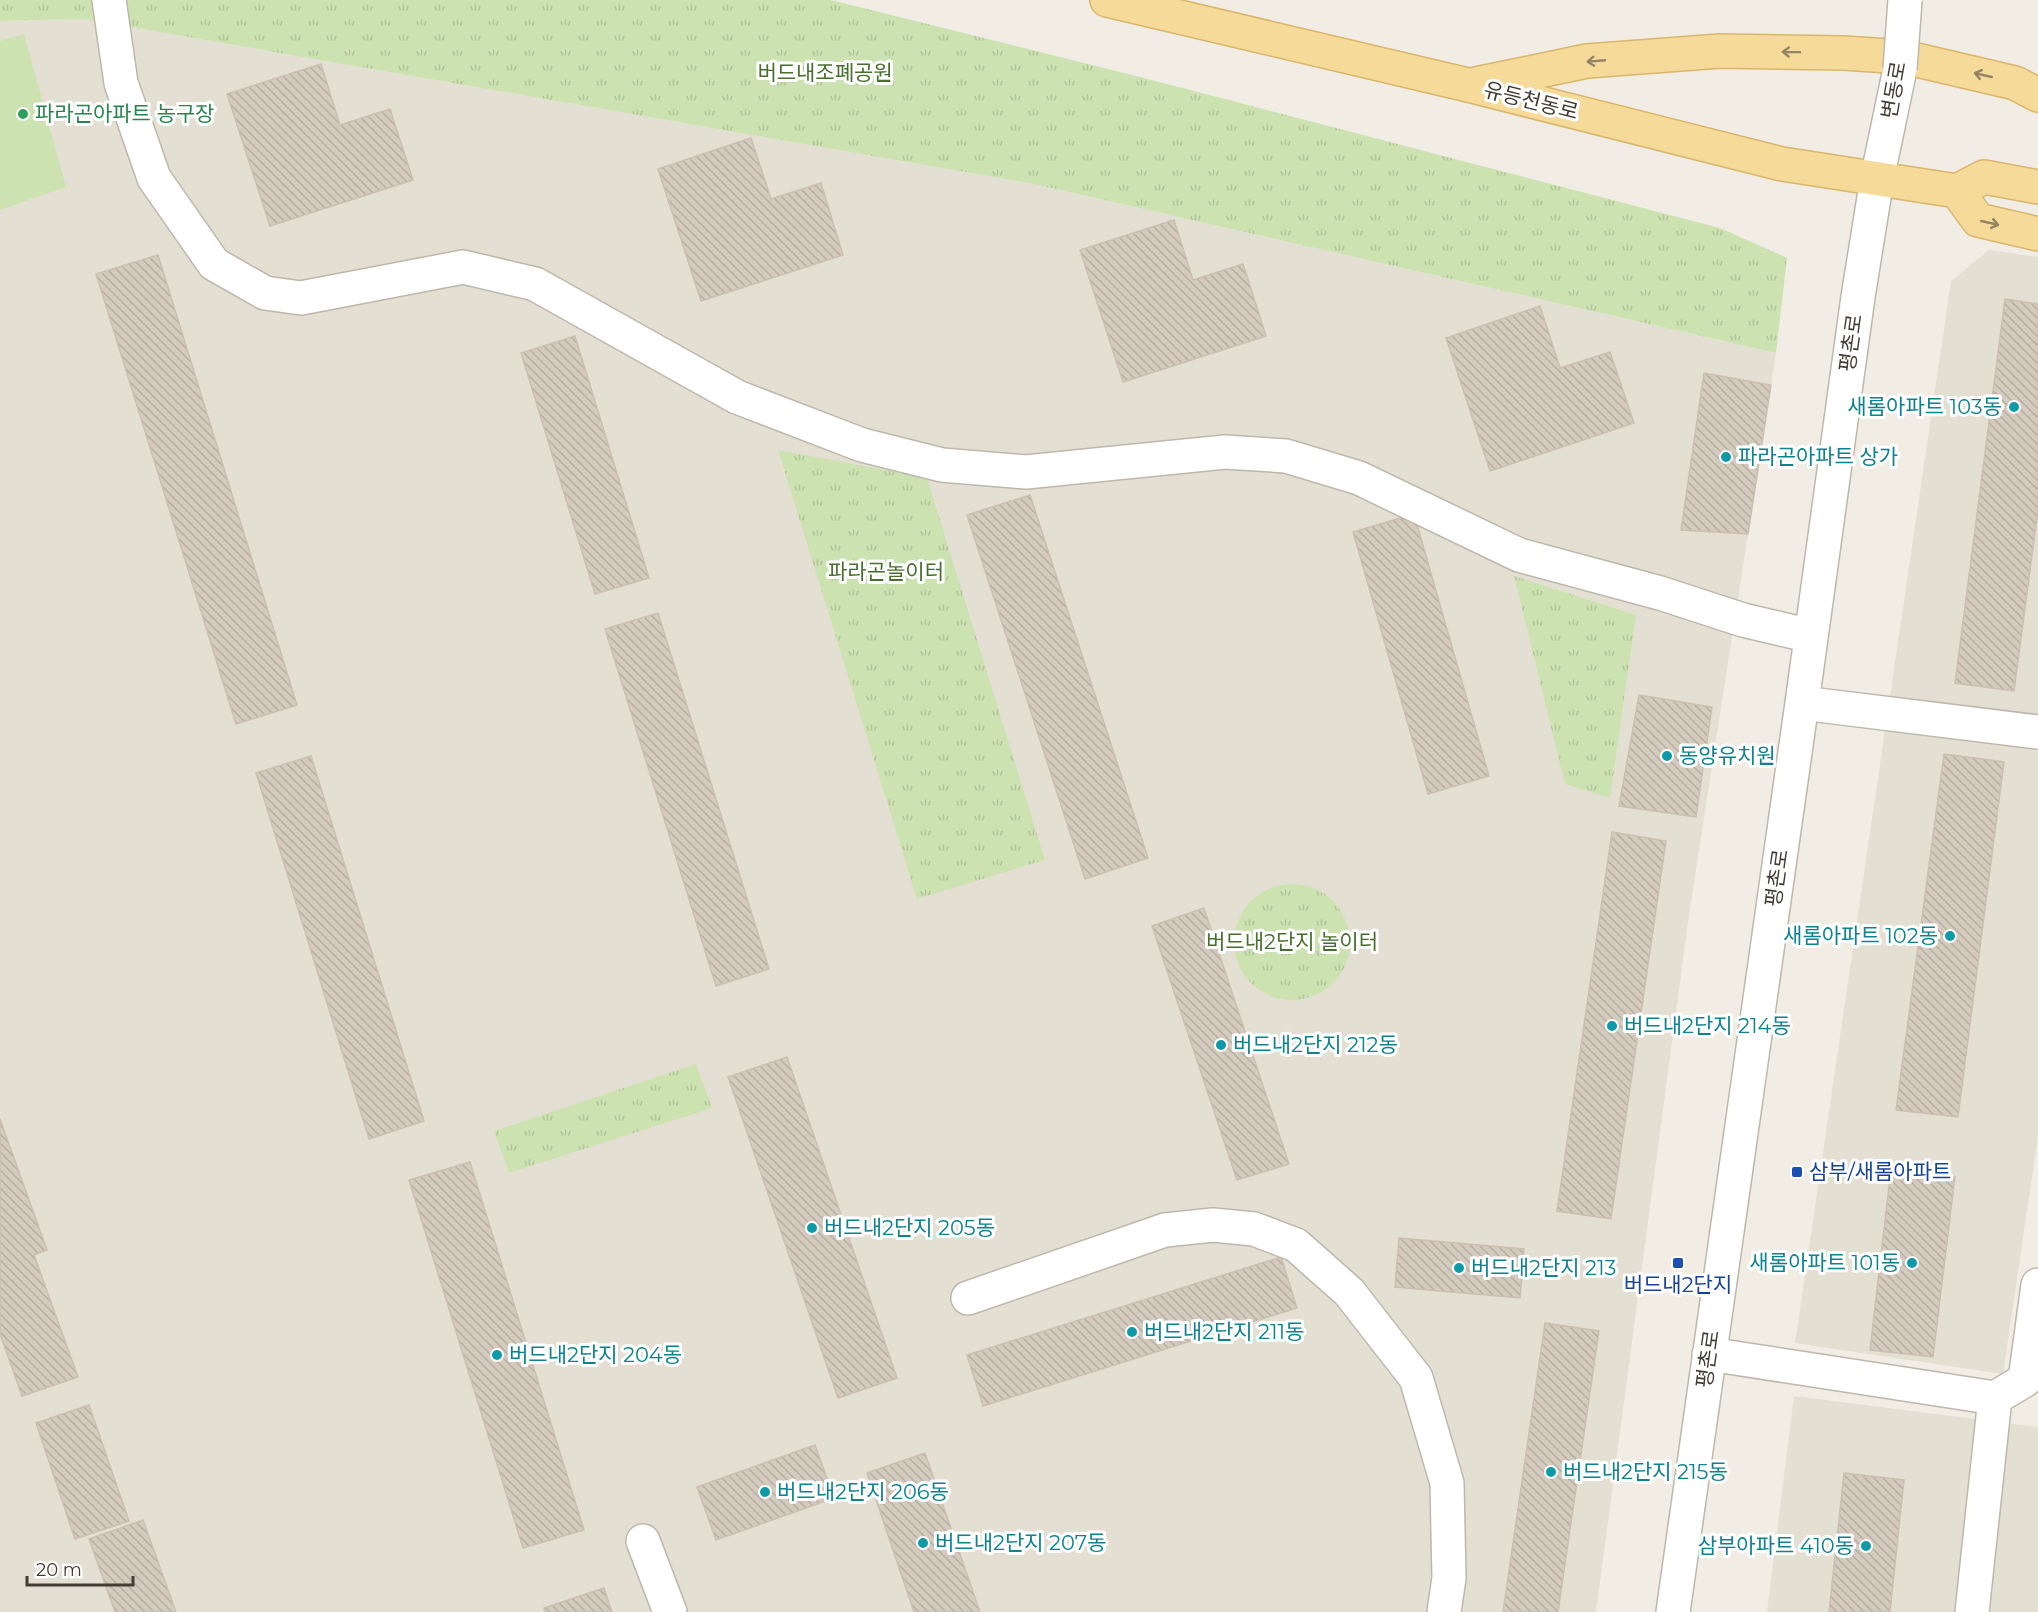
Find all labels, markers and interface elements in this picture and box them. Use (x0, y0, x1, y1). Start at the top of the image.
one-way arrow (1781, 47, 1801, 58)
one-way arrow (1587, 56, 1607, 67)
street label: 변동로 (1876, 59, 1911, 121)
park label: 버드내조폐공원 (757, 60, 893, 85)
one-way arrow (1974, 69, 1993, 81)
street label: 유등천동로 (1481, 77, 1581, 124)
place label: 파라곤아파트 농구장 (35, 101, 214, 126)
marker: 파라곤아파트 농구장 (16, 107, 30, 121)
one-way arrow (1980, 218, 2000, 229)
street label: 평촌로 (1834, 312, 1867, 373)
place label: 새롬아파트 103동 (1847, 394, 2002, 419)
marker: 새롬아파트 103동 (2007, 400, 2021, 414)
place label: 파라곤아파트 상가 (1738, 444, 1898, 469)
marker: 파라곤아파트 상가 (1719, 450, 1733, 464)
park label: 파라곤놀이터 (828, 559, 944, 584)
place label: 동양유치원 (1679, 743, 1776, 768)
marker: 동양유치원 (1660, 749, 1674, 763)
street label: 평촌로 (1760, 847, 1793, 908)
place label: 새롬아파트 102동 (1783, 923, 1938, 948)
park label: 버드내2단지 놀이터 (1206, 929, 1378, 954)
marker: 새롬아파트 102동 (1943, 929, 1957, 943)
place label: 버드내2단지 214동 (1624, 1013, 1791, 1038)
marker: 버드내2단지 214동 (1605, 1019, 1619, 1033)
place label: 버드내2단지 212동 (1233, 1032, 1398, 1057)
marker: 버드내2단지 212동 (1214, 1038, 1228, 1052)
place label: 삼부/새롬아파트 (1809, 1159, 1951, 1184)
marker: 삼부/새롬아파트 (1790, 1165, 1804, 1179)
place label: 버드내2단지 205동 (824, 1215, 995, 1240)
marker: 버드내2단지 205동 (805, 1221, 819, 1235)
place label: 새롬아파트 101동 (1750, 1250, 1900, 1275)
place label: 버드내2단지 213 (1471, 1255, 1616, 1280)
marker: 버드내2단지 (1671, 1256, 1685, 1270)
marker: 새롬아파트 101동 (1905, 1256, 1919, 1270)
marker: 버드내2단지 213 (1452, 1261, 1466, 1275)
place label: 버드내2단지 (1624, 1272, 1732, 1297)
place label: 버드내2단지 211동 (1144, 1319, 1304, 1344)
marker: 버드내2단지 211동 (1125, 1325, 1139, 1339)
street label: 평촌로 (1691, 1328, 1724, 1389)
place label: 버드내2단지 204동 (509, 1342, 682, 1367)
marker: 버드내2단지 204동 (490, 1348, 504, 1362)
place label: 버드내2단지 215동 (1563, 1459, 1728, 1484)
marker: 버드내2단지 215동 (1544, 1465, 1558, 1479)
place label: 버드내2단지 206동 (777, 1479, 949, 1504)
marker: 버드내2단지 206동 (758, 1485, 772, 1499)
place label: 버드내2단지 207동 (935, 1530, 1106, 1555)
place label: 삼부아파트 410동 (1698, 1533, 1854, 1558)
marker: 버드내2단지 207동 (916, 1536, 930, 1550)
marker: 삼부아파트 410동 (1859, 1539, 1873, 1553)
scale bar (27, 1549, 134, 1587)
text: 20 m (36, 1559, 82, 1581)

